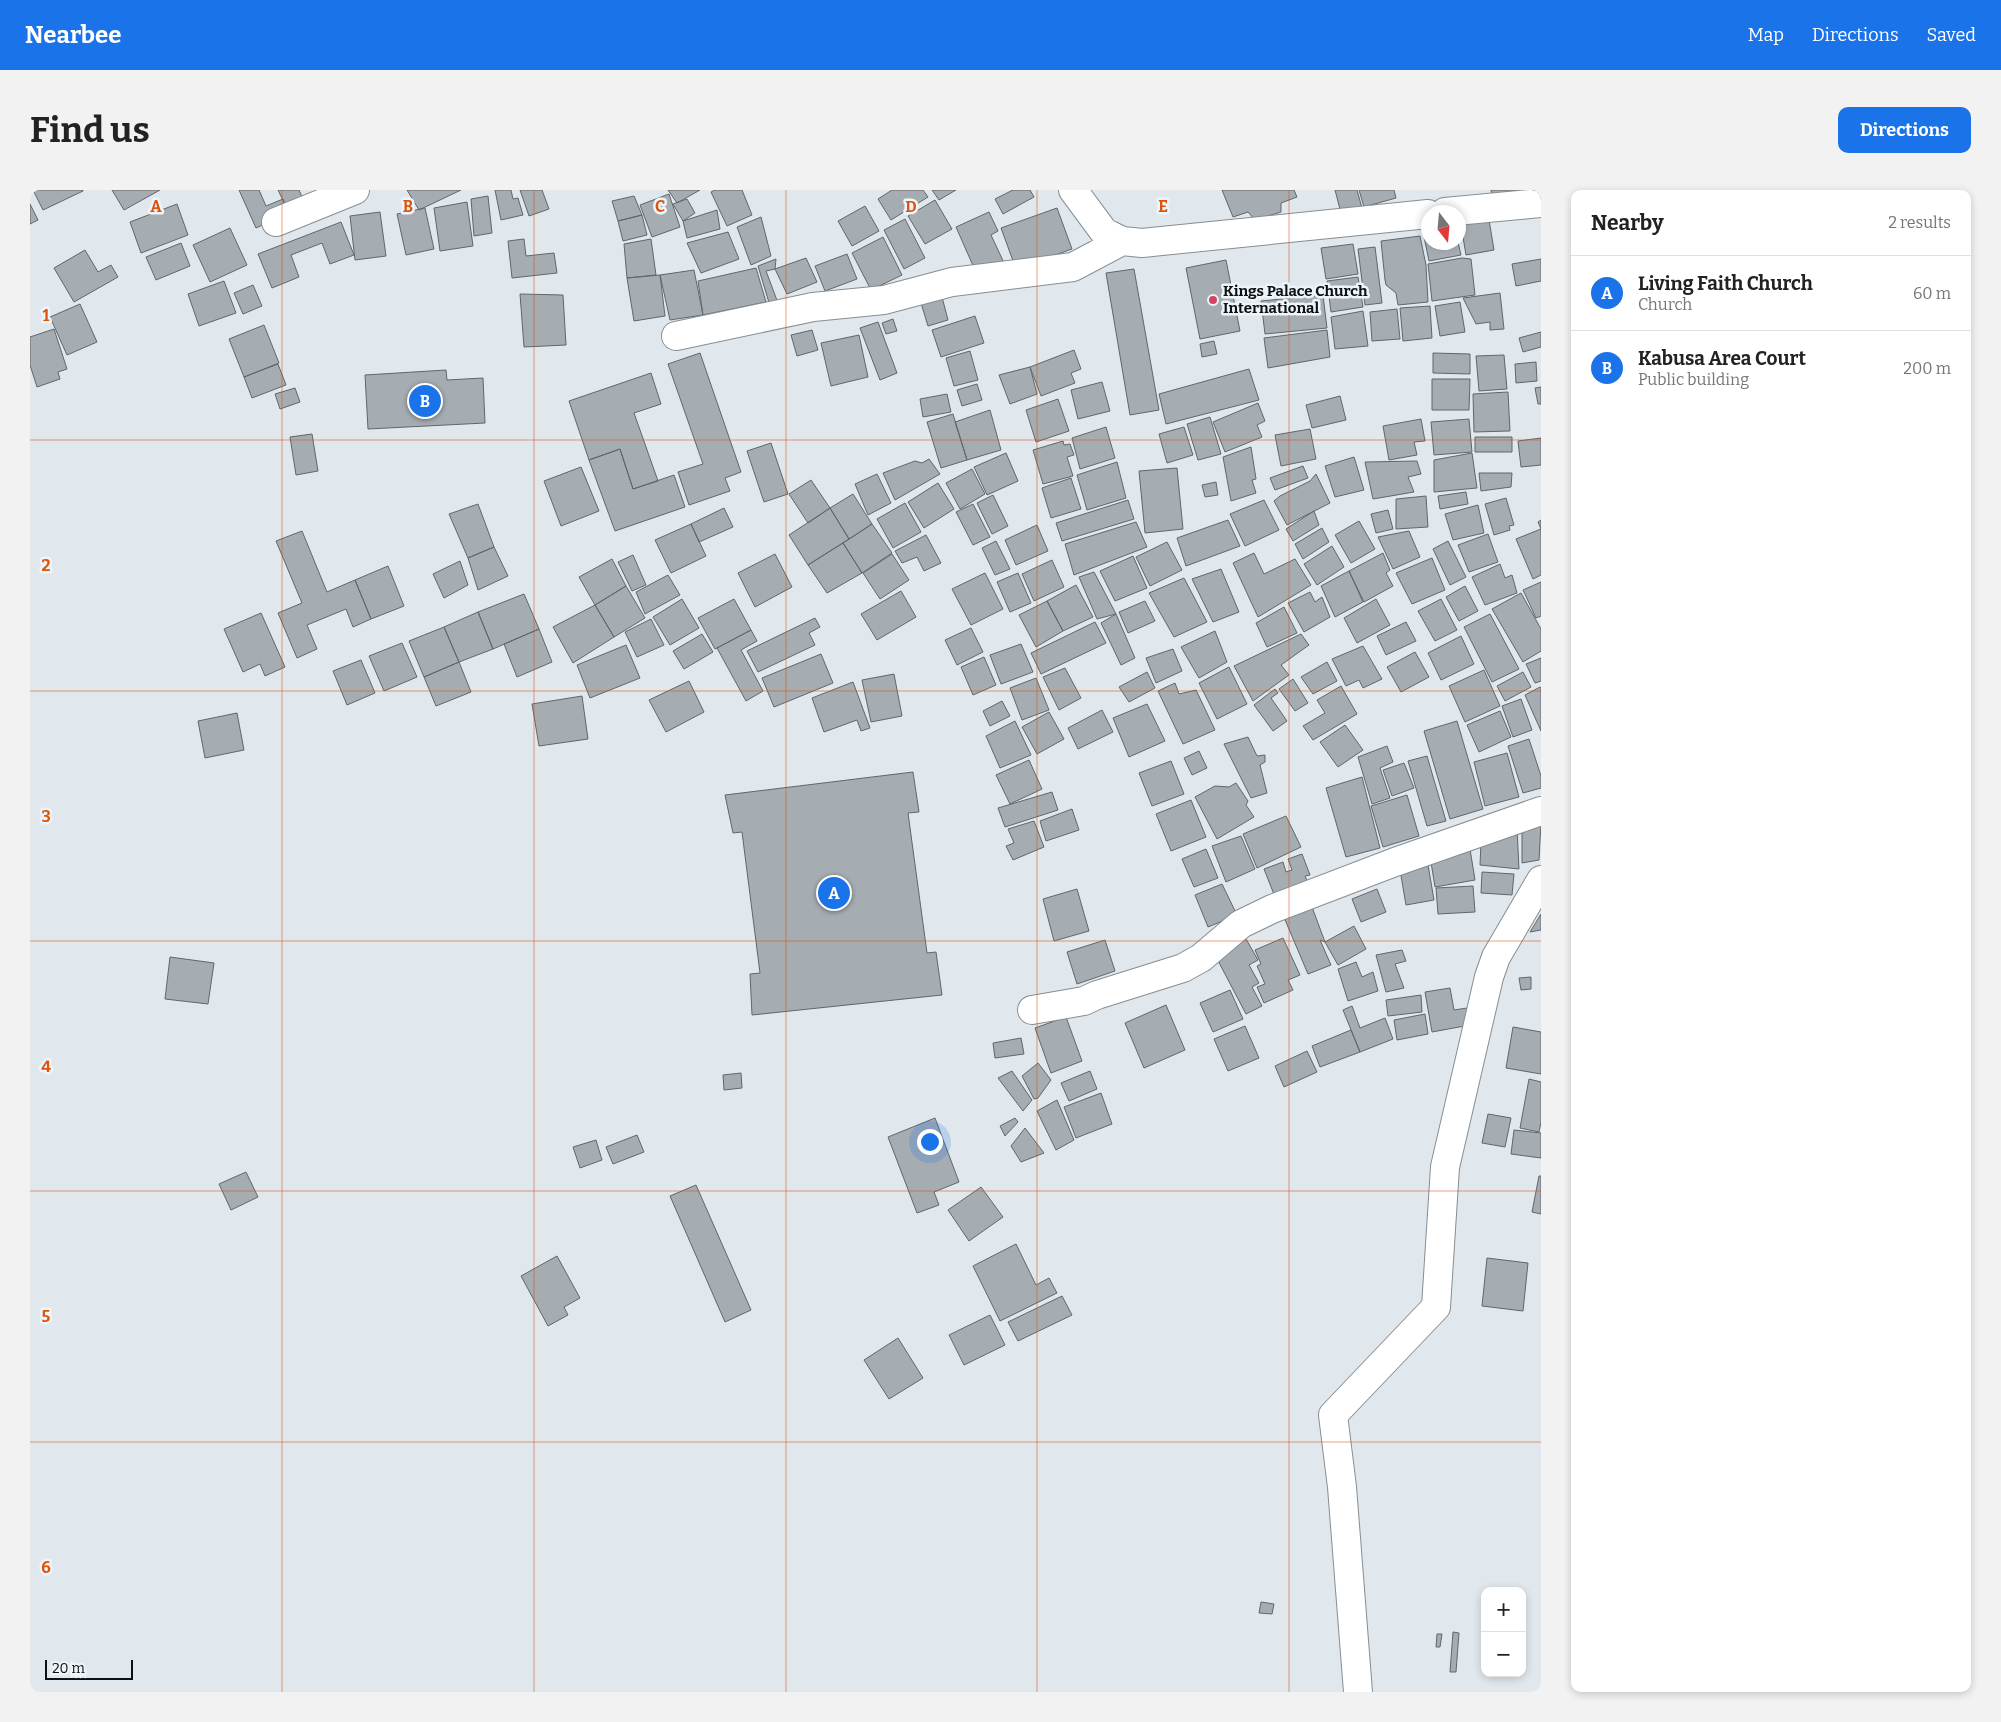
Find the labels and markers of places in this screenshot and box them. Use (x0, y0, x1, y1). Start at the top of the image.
place label: Kings Palace Church International (1223, 282, 1368, 317)
marker: Kings Palace Church International (1207, 294, 1219, 306)
pin: B (409, 382, 441, 420)
pin: A (818, 874, 850, 912)

